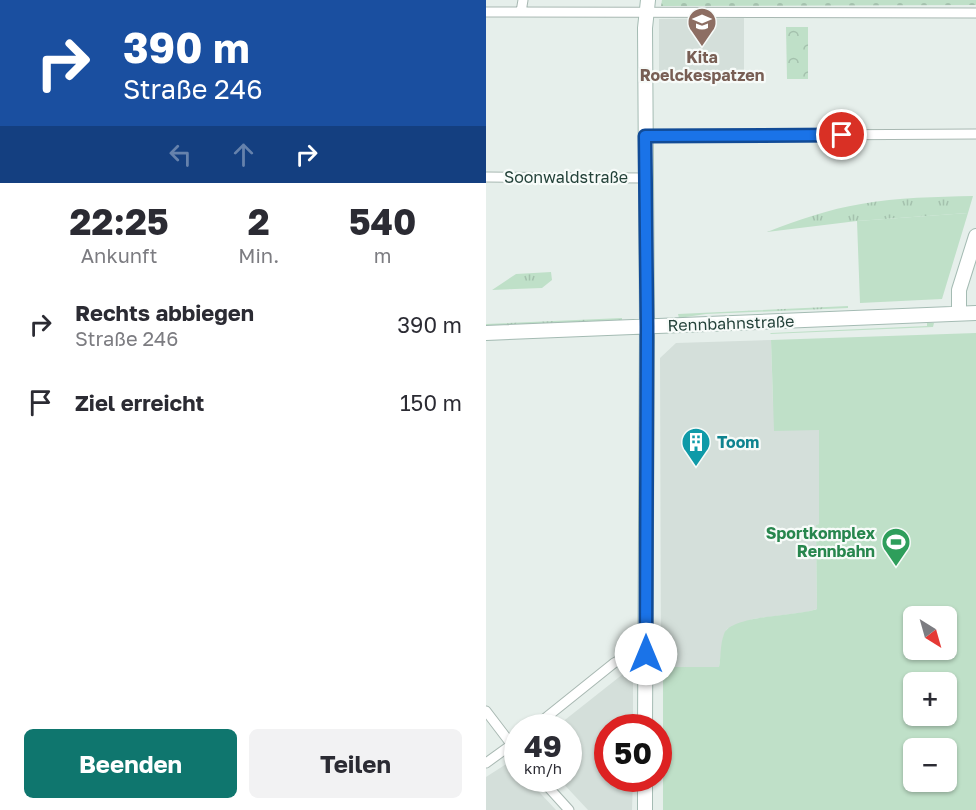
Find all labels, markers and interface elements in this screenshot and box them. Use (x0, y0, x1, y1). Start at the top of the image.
school or university icon: Kita Roelckespatzen (686, 6, 718, 48)
text: 390 m (123, 22, 250, 72)
icon: right (24, 24, 102, 102)
place label: Kita Roelckespatzen (640, 47, 764, 85)
text: Straße 246 (123, 73, 263, 105)
pin (816, 109, 867, 160)
icon: arrive (825, 118, 858, 151)
icon: left (164, 138, 197, 171)
icon: ahead (227, 138, 260, 171)
icon: right (290, 138, 323, 171)
street label: Soonwaldstraße (504, 167, 628, 187)
text: 22:25 (69, 200, 169, 243)
text: 2 (248, 200, 270, 243)
text: 540 (349, 200, 417, 243)
text: Ankunft (81, 243, 158, 267)
text: Min. (238, 243, 279, 267)
text: m (374, 243, 391, 267)
text: Rechts abbiegen (75, 299, 254, 326)
icon: right (24, 308, 57, 341)
text: 390 m (397, 311, 462, 338)
street label: Rennbahnstraße (667, 311, 795, 335)
text: Straße 246 (75, 326, 178, 350)
icon: arrive (24, 386, 57, 419)
text: Ziel erreicht (75, 389, 204, 416)
text: 150 m (400, 389, 462, 416)
building icon: Toom (680, 426, 712, 468)
place label: Toom (717, 432, 759, 452)
place label: Sportkomplex Rennbahn (766, 523, 876, 561)
sports icon: Sportkomplex Rennbahn (880, 526, 912, 568)
north arrow (903, 606, 957, 660)
map controls (903, 606, 957, 792)
position arrow (614, 622, 678, 686)
button: + (903, 672, 957, 726)
speed limit sign: 50 (594, 714, 672, 792)
text: 49 (524, 728, 562, 764)
button: Beenden (24, 729, 237, 798)
button: Teilen (249, 729, 462, 798)
button: − (903, 738, 957, 792)
text: km/h (524, 759, 562, 777)

